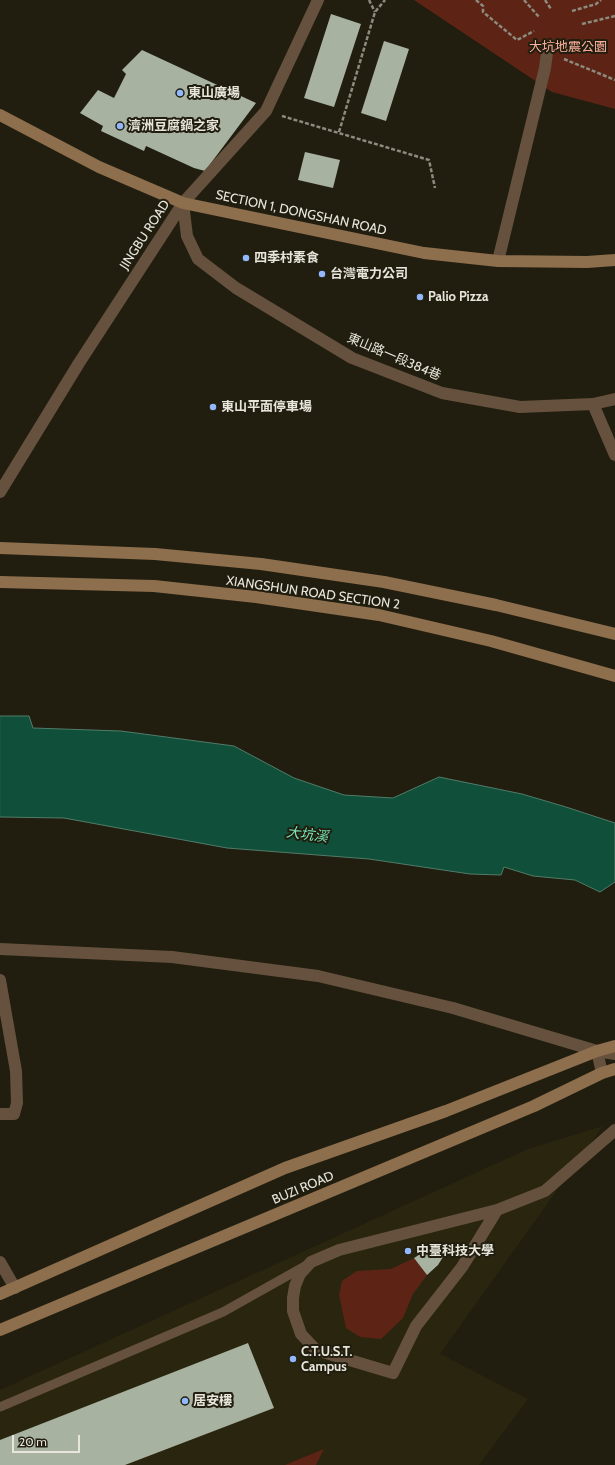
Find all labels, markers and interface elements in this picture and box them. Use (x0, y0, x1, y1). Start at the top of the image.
park label: 大坑地震公園 (529, 39, 607, 55)
place label: 東山廣場 (188, 85, 240, 101)
marker: 東山廣場 (175, 88, 185, 98)
place label: 濟洲豆腐鍋之家 (128, 118, 219, 134)
marker: 濟洲豆腐鍋之家 (115, 121, 125, 131)
street label: SECTION 1, DONGSHAN ROAD (214, 187, 388, 239)
street label: JINGBU ROAD (117, 197, 173, 273)
place label: 四季村素食 (254, 250, 319, 266)
marker: 四季村素食 (241, 253, 251, 263)
place label: 台灣電力公司 (330, 266, 408, 282)
marker: 台灣電力公司 (317, 269, 327, 279)
place label: Palio Pizza (428, 289, 488, 305)
marker: Palio Pizza (415, 292, 425, 302)
street label: 東山路一段384巷 (345, 330, 443, 384)
place label: 東山平面停車場 (221, 399, 312, 415)
marker: 東山平面停車場 (208, 402, 218, 412)
street label: XIANGSHUN ROAD SECTION 2 (225, 573, 401, 613)
water label: 大坑溪 (285, 824, 329, 846)
street label: BUZI ROAD (270, 1168, 336, 1208)
place label: 中臺科技大學 (416, 1243, 494, 1259)
marker: 中臺科技大學 (403, 1246, 413, 1256)
place label: C.T.U.S.T. Campus (301, 1344, 352, 1375)
marker: C.T.U.S.T. Campus (288, 1354, 298, 1364)
place label: 居安樓 (193, 1393, 232, 1409)
marker: 居安樓 (180, 1396, 190, 1406)
scale bar (14, 1427, 82, 1453)
text: 20 m (19, 1434, 47, 1449)

